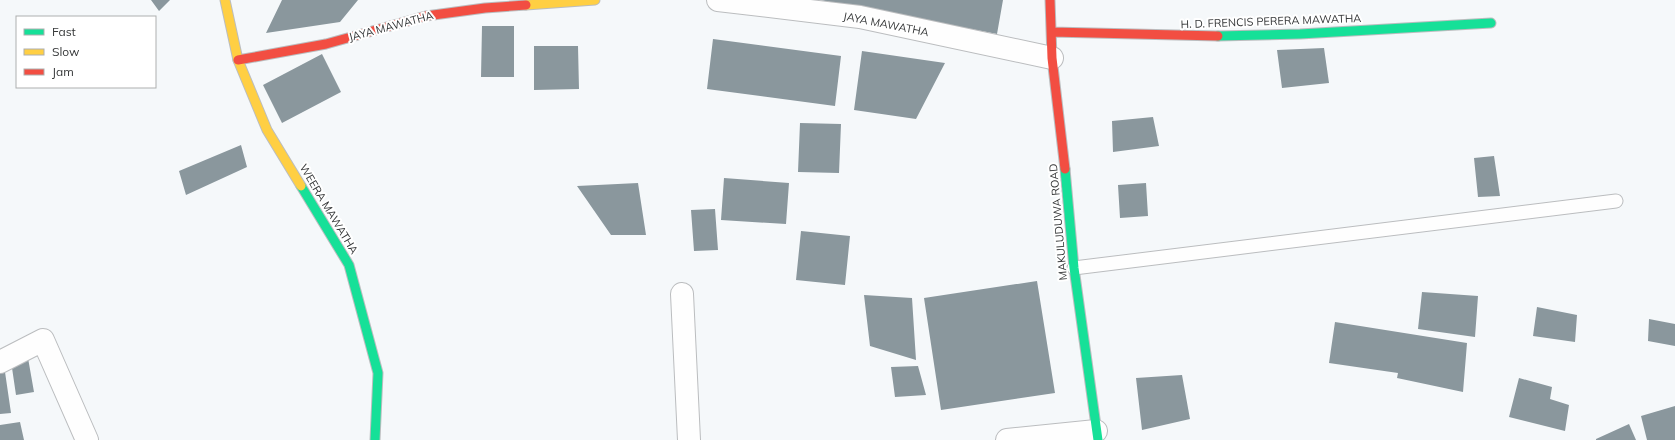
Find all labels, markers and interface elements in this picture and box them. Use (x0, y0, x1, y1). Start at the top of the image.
street label: JAYA MAWATHA (347, 8, 435, 44)
street label: JAYA MAWATHA (842, 9, 930, 39)
street label: H. D. FRENCIS PERERA MAWATHA (1180, 11, 1362, 31)
legend (16, 16, 156, 88)
text: Fast (52, 24, 76, 39)
text: Slow (52, 44, 80, 59)
text: Jam (52, 64, 74, 79)
street label: WEERA MAWATHA (297, 161, 361, 257)
street label: MAKULUDUWA ROAD (1046, 163, 1070, 281)

